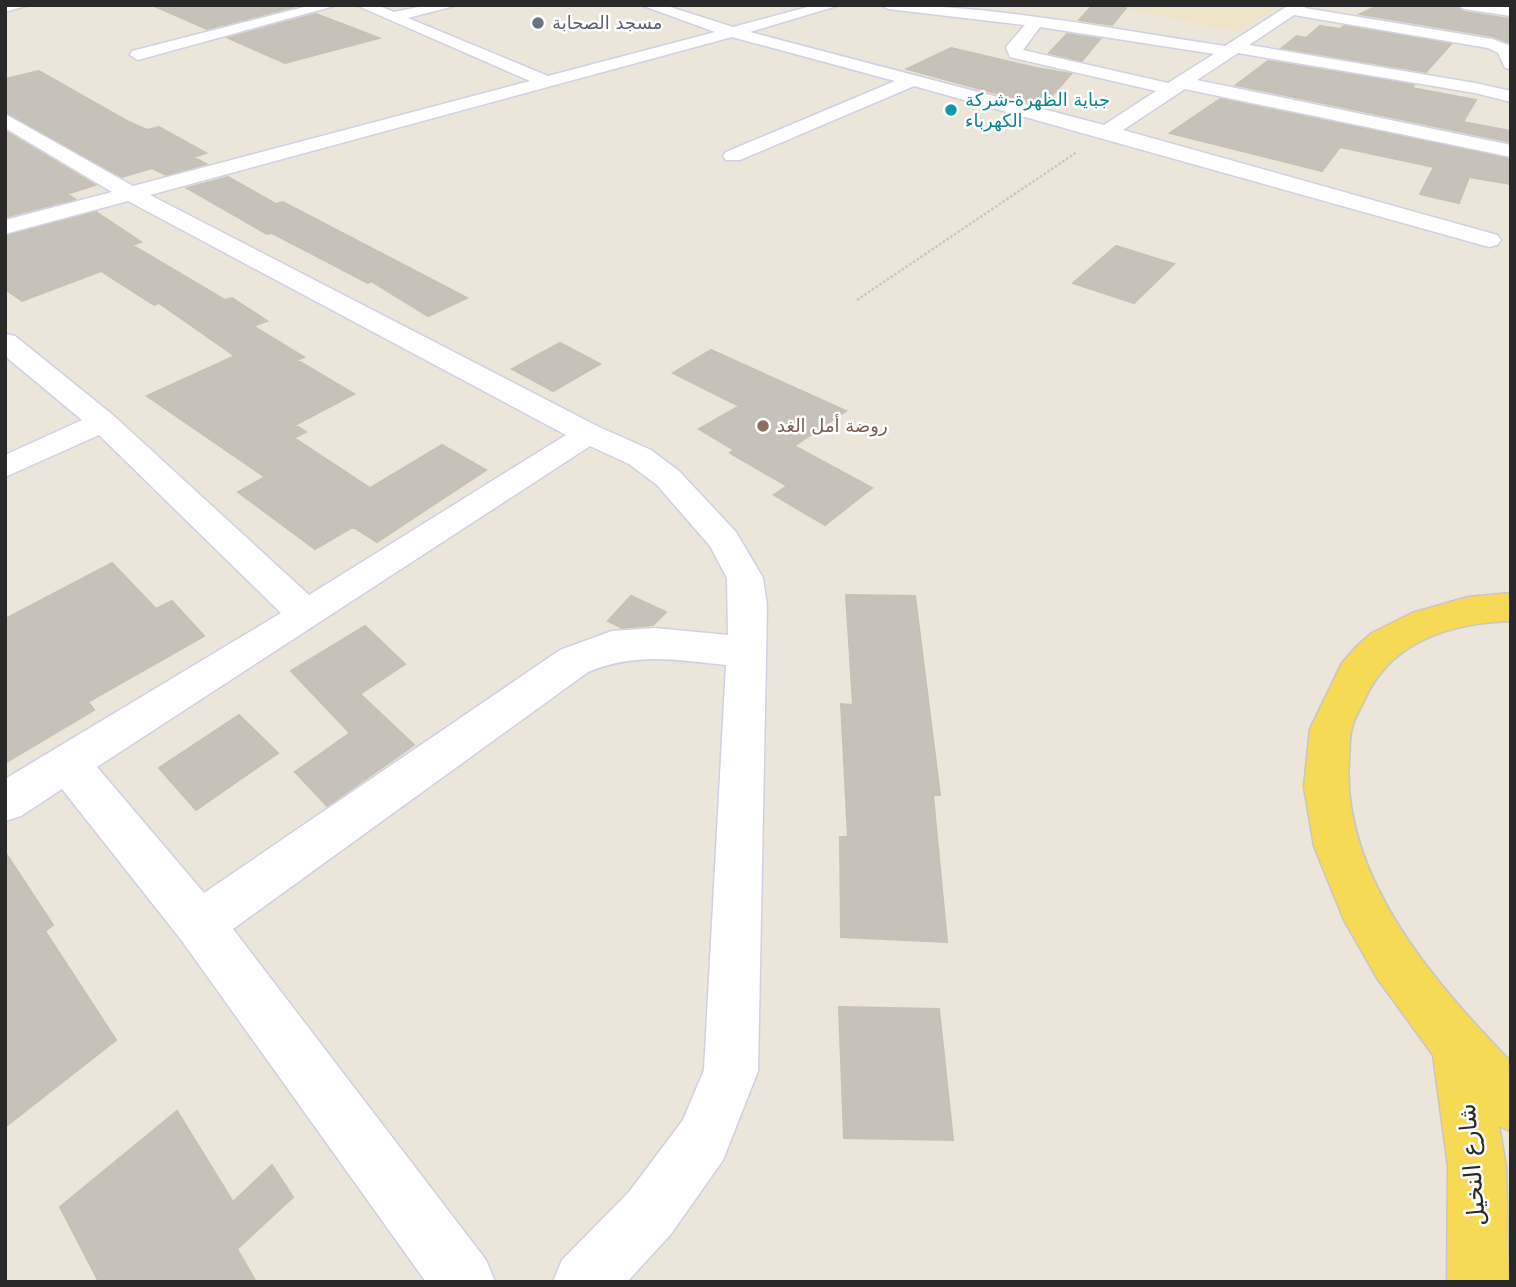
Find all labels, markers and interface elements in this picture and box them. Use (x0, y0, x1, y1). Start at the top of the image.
place label: مسجد الصحابة (552, 12, 662, 33)
marker: مسجد الصحابة (530, 15, 546, 31)
place label: جباية الظهرة-شركة الكهرباء (965, 89, 1110, 132)
marker: جباية الظهرة-شركة الكهرباء (943, 102, 959, 118)
place label: روضة أمل الغد (777, 414, 888, 437)
marker: روضة أمل الغد (755, 418, 771, 434)
street label: شارع النخيل (1453, 1102, 1491, 1228)

